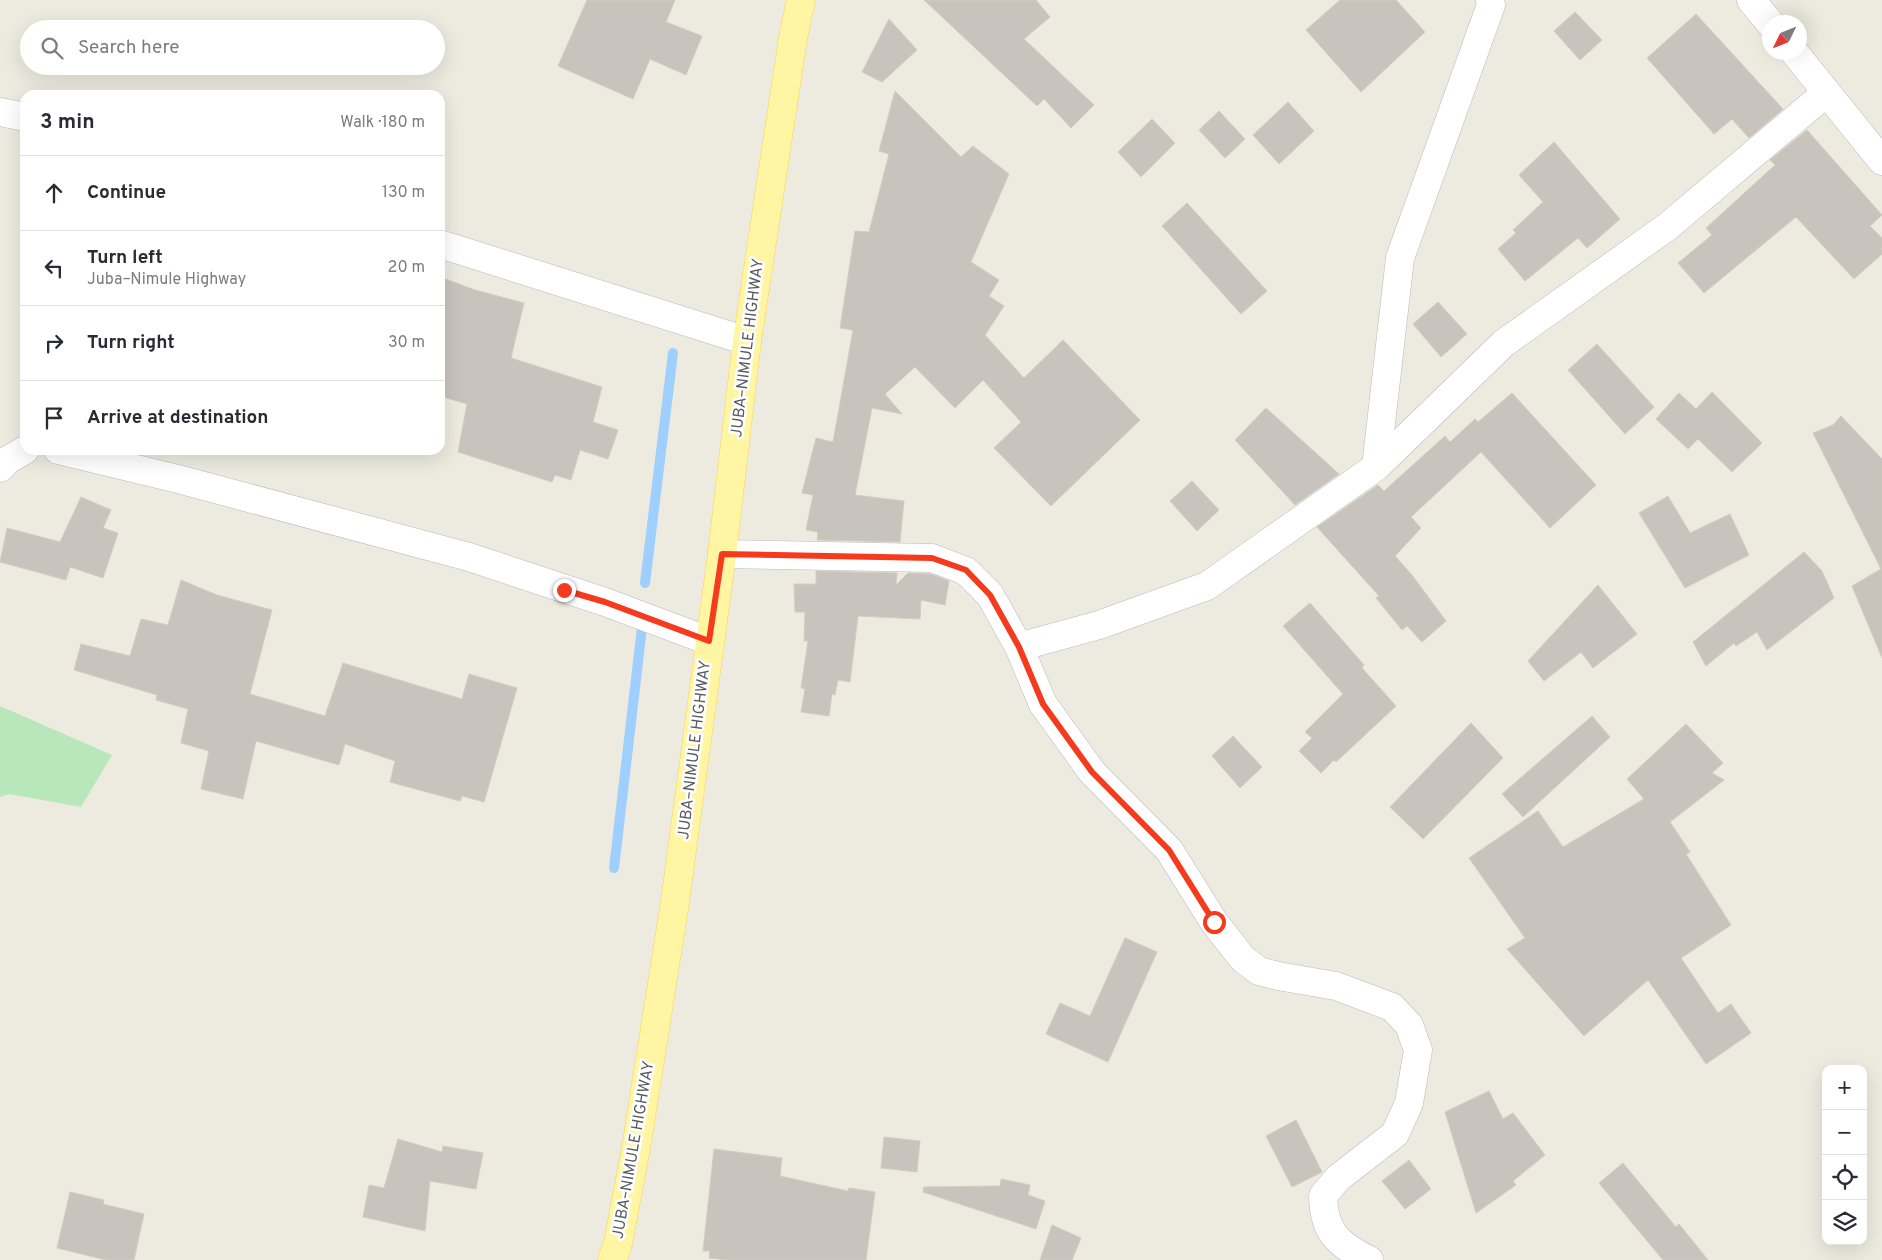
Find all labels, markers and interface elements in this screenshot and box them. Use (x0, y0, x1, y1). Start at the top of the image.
north arrow (1762, 15, 1807, 60)
search box (20, 20, 445, 75)
icon: search (38, 34, 66, 62)
text: Search here (78, 36, 180, 60)
text: 3 min (40, 109, 95, 136)
text: Walk · 180 m (340, 113, 425, 133)
icon: ahead (40, 179, 68, 207)
text: Continue (87, 181, 166, 205)
text: 130 m (382, 183, 425, 203)
text: Turn left (87, 246, 163, 270)
icon: left (40, 254, 68, 282)
street label: JUBA–NIMULE HIGHWAY (727, 257, 769, 439)
text: 20 m (388, 258, 425, 278)
text: Juba–Nimule Highway (87, 270, 246, 290)
icon: right (40, 329, 68, 357)
text: Turn right (87, 331, 175, 355)
text: 30 m (388, 333, 425, 353)
icon: arrive (40, 404, 68, 432)
text: Arrive at destination (87, 406, 268, 430)
route end (553, 579, 576, 602)
street label: JUBA–NIMULE HIGHWAY (674, 659, 716, 841)
route start (1203, 911, 1226, 934)
street label: JUBA–NIMULE HIGHWAY (608, 1059, 660, 1241)
map controls (1822, 1065, 1867, 1245)
button: + (1822, 1065, 1867, 1110)
button: − (1822, 1110, 1867, 1155)
button: locate (1822, 1155, 1867, 1200)
button: layers (1822, 1200, 1867, 1245)

